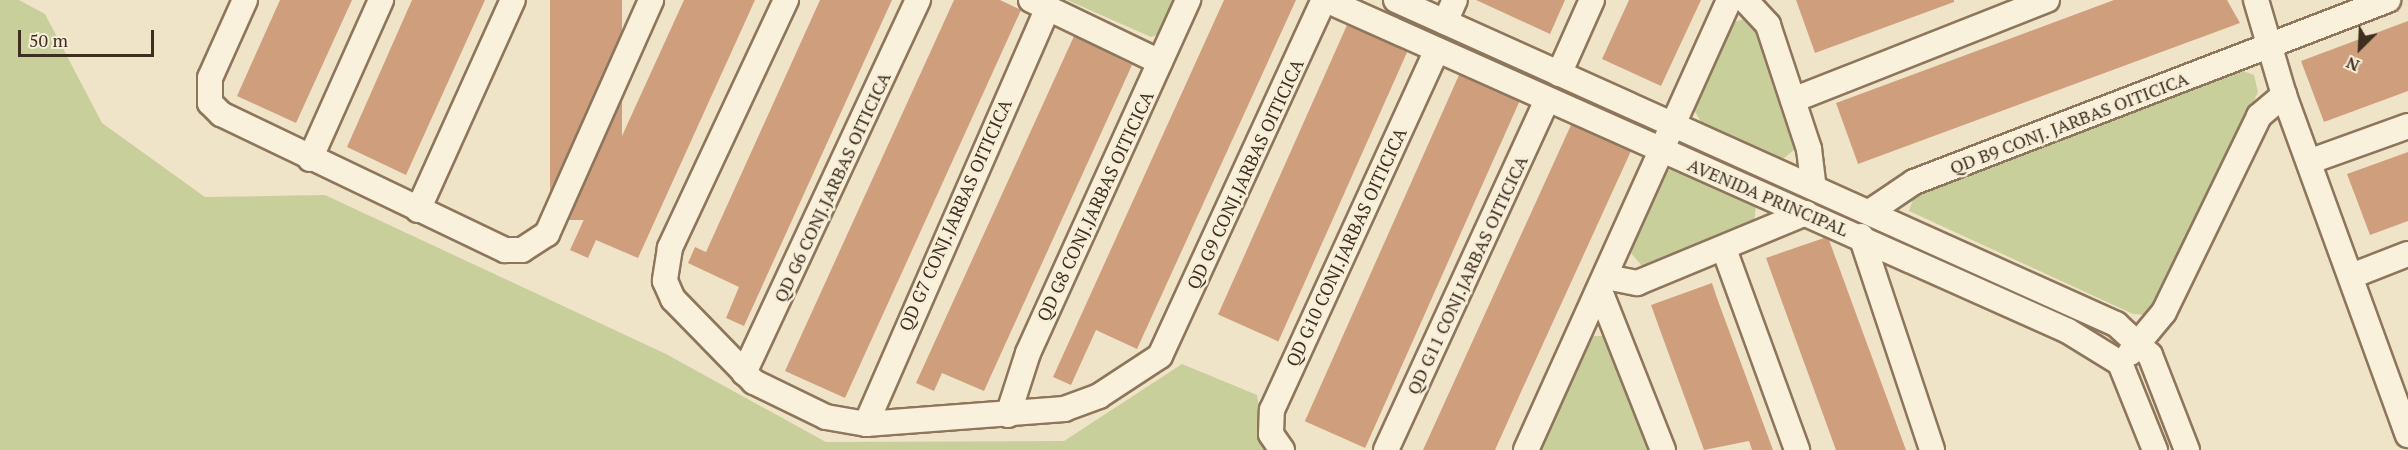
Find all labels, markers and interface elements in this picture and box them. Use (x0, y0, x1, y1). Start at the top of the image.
scale bar (21, 18, 158, 56)
north arrow (2330, 18, 2390, 78)
text: 50 m (29, 28, 68, 52)
text: N (2343, 52, 2363, 77)
street label: QD G9 CONJ.JARBAS OITICICA (1182, 56, 1308, 292)
street label: QD B9 CONJ. JARBAS OITICICA (1946, 67, 2192, 179)
street label: QD G6 CONJ.JARBAS OITICICA (769, 69, 895, 305)
street label: QD G8 CONJ.JARBAS OITICICA (1032, 88, 1158, 324)
street label: QD G7 CONJ.JARBAS OITICICA (894, 96, 1016, 334)
street label: QD G10 CONJ.JARBAS OITICICA (1281, 124, 1411, 370)
street label: QD G11 CONJ.JARBAS OITICICA (1402, 152, 1532, 398)
street label: AVENIDA PRINCIPAL (1684, 153, 1852, 241)

